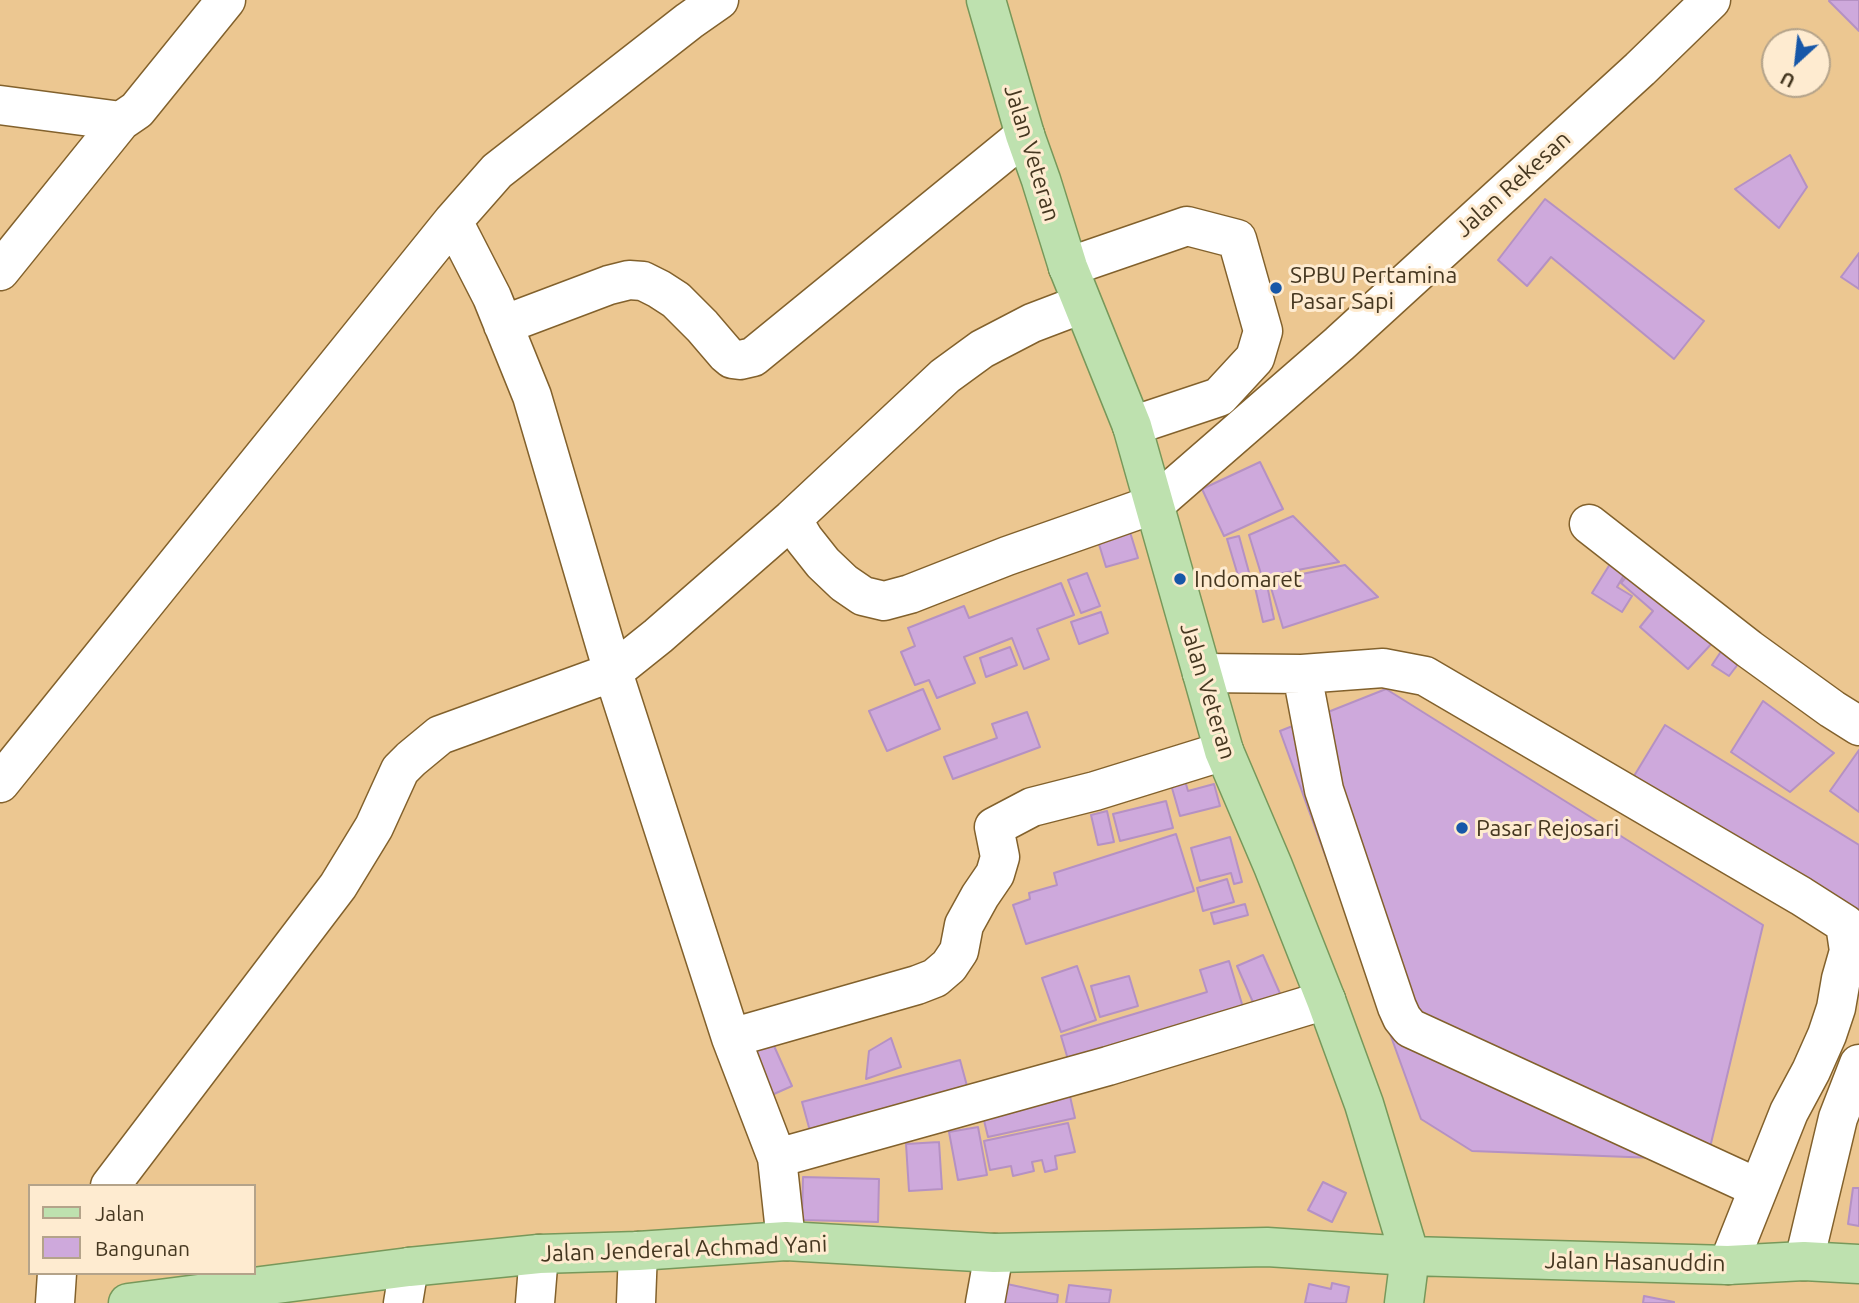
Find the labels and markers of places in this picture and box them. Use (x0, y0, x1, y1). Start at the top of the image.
place label: SPBU Pertamina Pasar Sapi (1290, 261, 1457, 315)
marker: SPBU Pertamina Pasar Sapi (1268, 280, 1284, 296)
place label: Indomaret (1194, 565, 1302, 593)
marker: Indomaret (1172, 571, 1188, 587)
place label: Pasar Rejosari (1476, 814, 1619, 842)
marker: Pasar Rejosari (1454, 820, 1470, 836)

